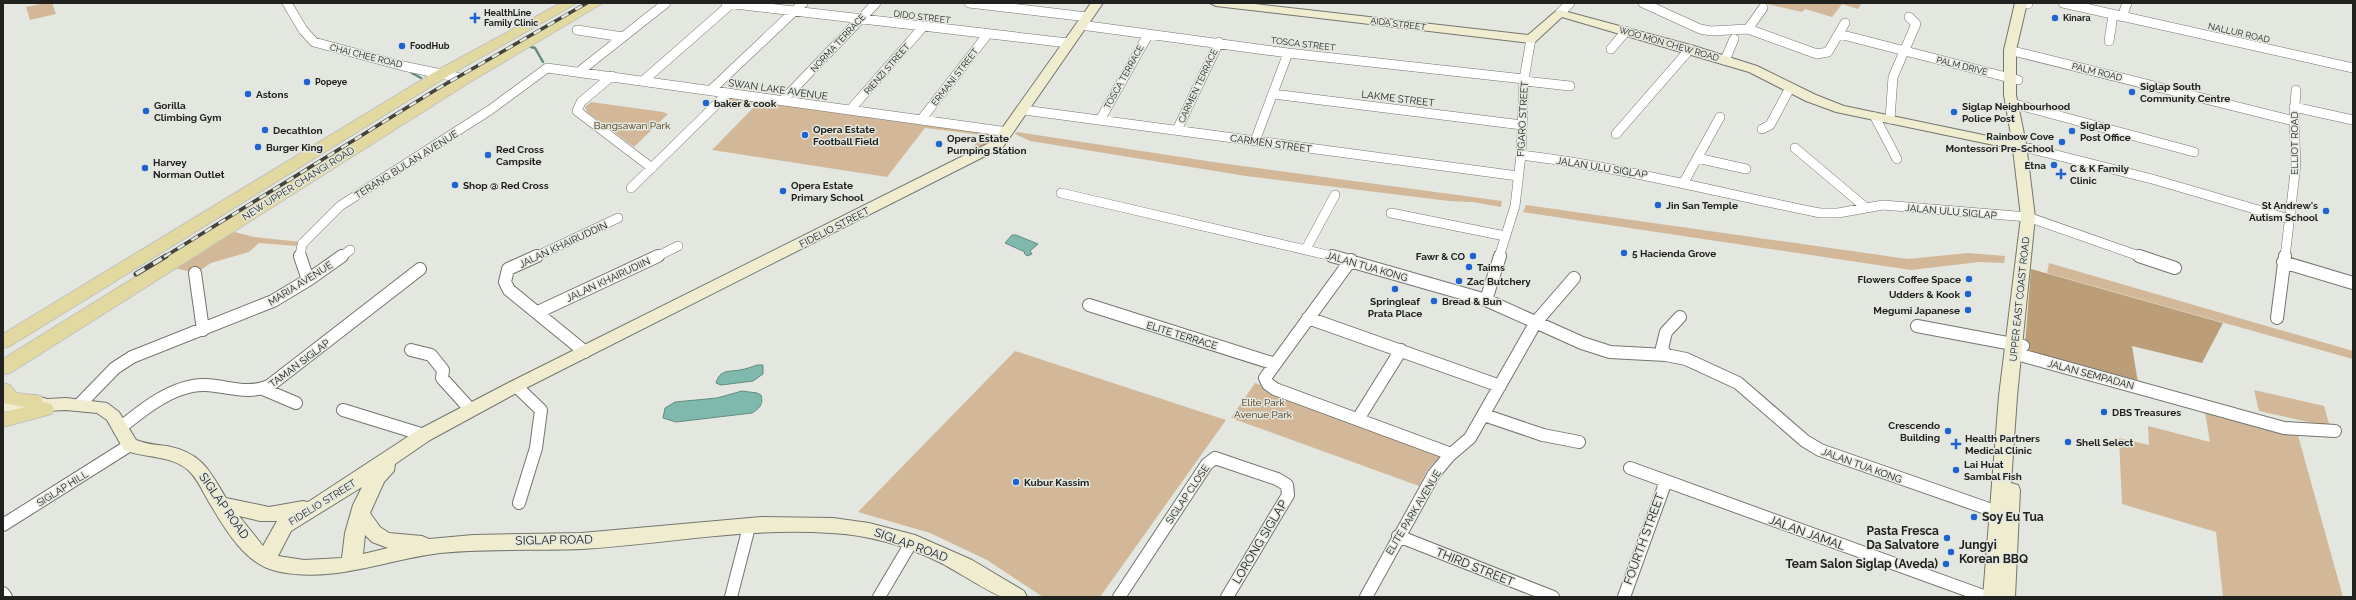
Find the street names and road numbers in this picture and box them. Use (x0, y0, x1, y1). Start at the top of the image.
street label: DIDO STREET (893, 9, 952, 26)
street label: NORMA TERRACE (809, 12, 868, 74)
street label: AIDA STREET (1370, 16, 1427, 32)
street label: NALLUR ROAD (2207, 21, 2271, 45)
street label: WOO MON CHEW ROAD (1618, 25, 1721, 63)
street label: TOSCA STREET (1270, 35, 1336, 53)
street label: RIENZI STREET (862, 41, 912, 96)
street label: CHAI CHEE ROAD (329, 42, 404, 70)
street label: TOSCA TERRACE (1102, 43, 1146, 111)
street label: ERMANI STREET (929, 46, 981, 108)
street label: CARMEN TERRACE (1176, 47, 1220, 125)
street label: PALM DRIVE (1935, 55, 1989, 77)
street label: PALM ROAD (2071, 61, 2124, 83)
street label: SWAN LAKE AVENUE (727, 77, 828, 102)
street label: FIGARO STREET (1515, 81, 1530, 157)
street label: LAKME STREET (1361, 89, 1435, 108)
street label: ELLIOT ROAD (2289, 111, 2300, 175)
street label: TERANG BULAN AVENUE (352, 128, 460, 201)
street label: CARMEN STREET (1229, 132, 1312, 155)
street label: NEW UPPER CHANGI ROAD (240, 144, 356, 223)
street label: JALAN ULU SIGLAP (1556, 155, 1648, 180)
street label: JALAN ULU SIGLAP (1905, 202, 1997, 221)
street label: FIDELIO STREET (797, 205, 871, 250)
street label: JALAN KHAIRUDDIN (517, 219, 609, 270)
street label: UPPER EAST COAST ROAD (2007, 236, 2032, 362)
street label: JALAN TUA KONG (1325, 250, 1409, 283)
street label: JALAN KHAIRUDIIN (565, 255, 652, 304)
street label: MARIA AVENUE (266, 259, 334, 308)
street label: ELITE TERRACE (1145, 319, 1219, 351)
street label: TAMAN SIGLAP (267, 337, 332, 390)
street label: JALAN SEMPADAN (2046, 358, 2135, 391)
street label: JALAN TUA KONG (1820, 446, 1904, 485)
street label: SIGLAP CLOSE (1164, 463, 1211, 526)
street label: SIGLAP HILL (35, 468, 90, 509)
street label: ELITE PARK AVENUE (1384, 468, 1443, 557)
street label: SIGLAP ROAD (196, 470, 252, 542)
street label: FIDELIO STREET (287, 477, 358, 527)
street label: FOURTH STREET (1621, 491, 1667, 587)
street label: LORONG SIGLAP (1230, 497, 1291, 586)
street label: JALAN JAMAL (1767, 513, 1847, 553)
street label: SIGLAP ROAD (872, 525, 950, 565)
street label: SIGLAP ROAD (515, 532, 593, 548)
street label: THIRD STREET (1434, 545, 1517, 589)

